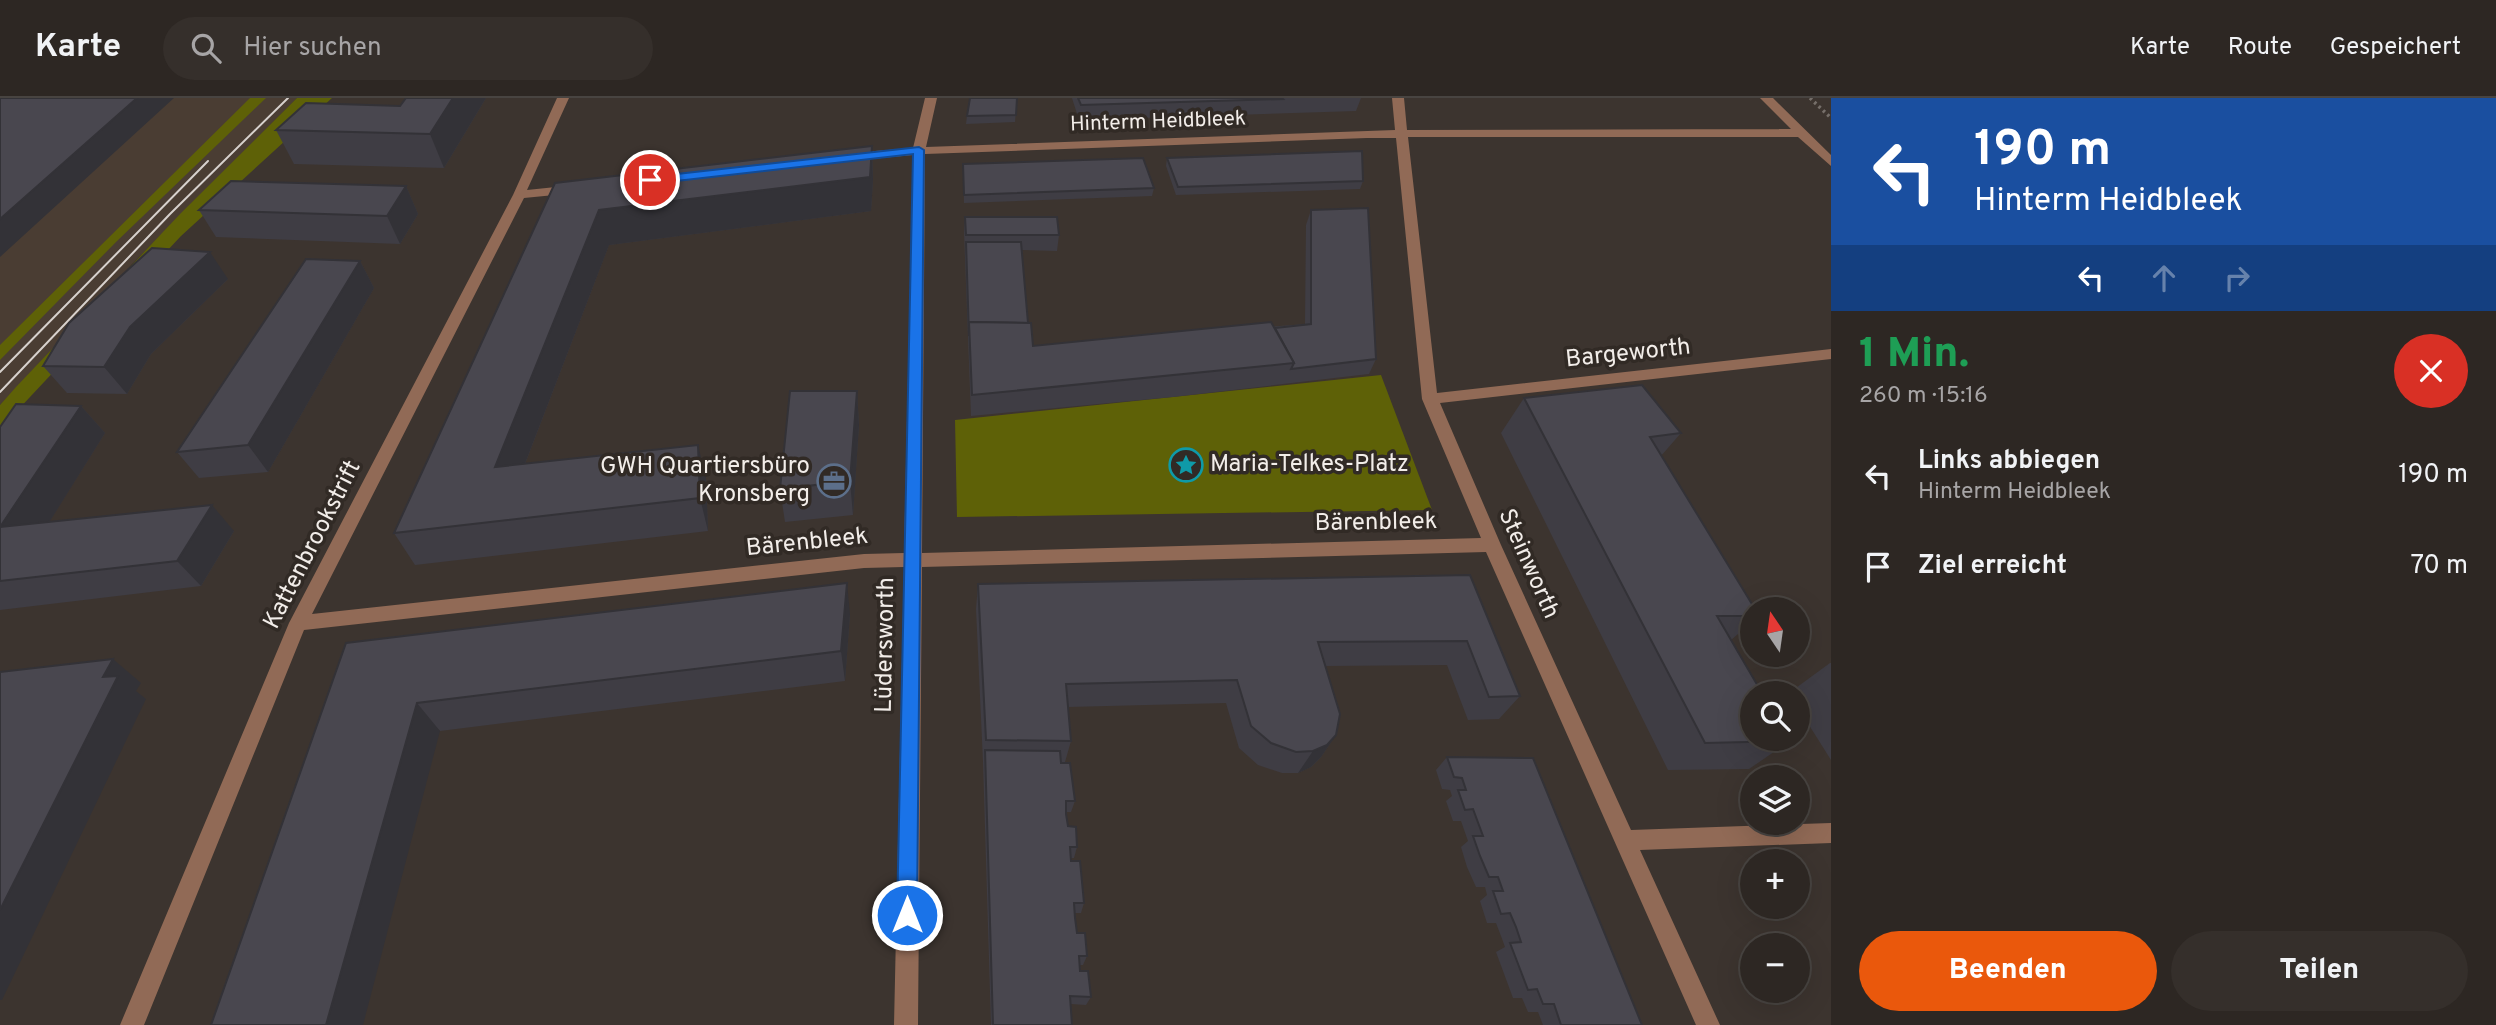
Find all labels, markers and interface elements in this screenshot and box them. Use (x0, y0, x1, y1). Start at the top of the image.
search box (163, 17, 653, 80)
text: Karte (35, 27, 121, 69)
icon: search (187, 29, 225, 67)
text: Hier suchen (243, 32, 382, 65)
text: Karte (2130, 33, 2190, 63)
text: Route (2228, 33, 2292, 63)
text: Gespeichert (2330, 33, 2461, 63)
street label: Hinterm Heidbleek (1069, 105, 1247, 139)
text: 190 m (1974, 121, 2111, 183)
icon: left (1859, 126, 1950, 217)
pin (620, 150, 680, 210)
icon: arrive (631, 161, 669, 199)
text: Hinterm Heidbleek (1974, 182, 2242, 222)
icon: left (2072, 259, 2110, 297)
icon: ahead (2145, 259, 2183, 297)
icon: right (2218, 259, 2256, 297)
text: 1 Min. (1859, 329, 1969, 382)
street label: Bargeworth (1564, 333, 1692, 375)
button: close (2394, 334, 2468, 408)
text: 260 m · 15:16 (1859, 382, 1988, 411)
text: Links abbiegen (1918, 445, 2100, 478)
place icon: Maria-Telkes-Platz (1167, 446, 1205, 484)
place label: Maria-Telkes-Platz (1210, 450, 1409, 480)
place label: GWH Quartiersbüro Kronsberg (600, 452, 810, 510)
street label: Kattenbrookstrift (258, 456, 368, 634)
icon: left (1859, 457, 1897, 495)
text: 190 m (2398, 459, 2468, 492)
office icon: GWH Quartiersbüro Kronsberg (815, 462, 853, 500)
text: Hinterm Heidbleek (1918, 478, 2111, 507)
street label: Steinworth (1490, 504, 1566, 624)
street label: Bärenbleek (1314, 507, 1438, 539)
street label: Bärenbleek (744, 522, 870, 564)
icon: arrive (1859, 548, 1897, 586)
text: Ziel erreicht (1918, 550, 2067, 583)
text: 70 m (2410, 550, 2468, 583)
street label: Lüdersworth (870, 577, 902, 713)
north arrow (1740, 597, 1810, 667)
map controls (1740, 597, 1810, 1003)
button: search (1740, 681, 1810, 751)
button: layers (1740, 765, 1810, 835)
button: + (1740, 849, 1810, 919)
position arrow (870, 878, 944, 952)
button: Beenden (1859, 931, 2157, 1011)
button: Teilen (2171, 931, 2468, 1011)
button: − (1740, 933, 1810, 1003)

